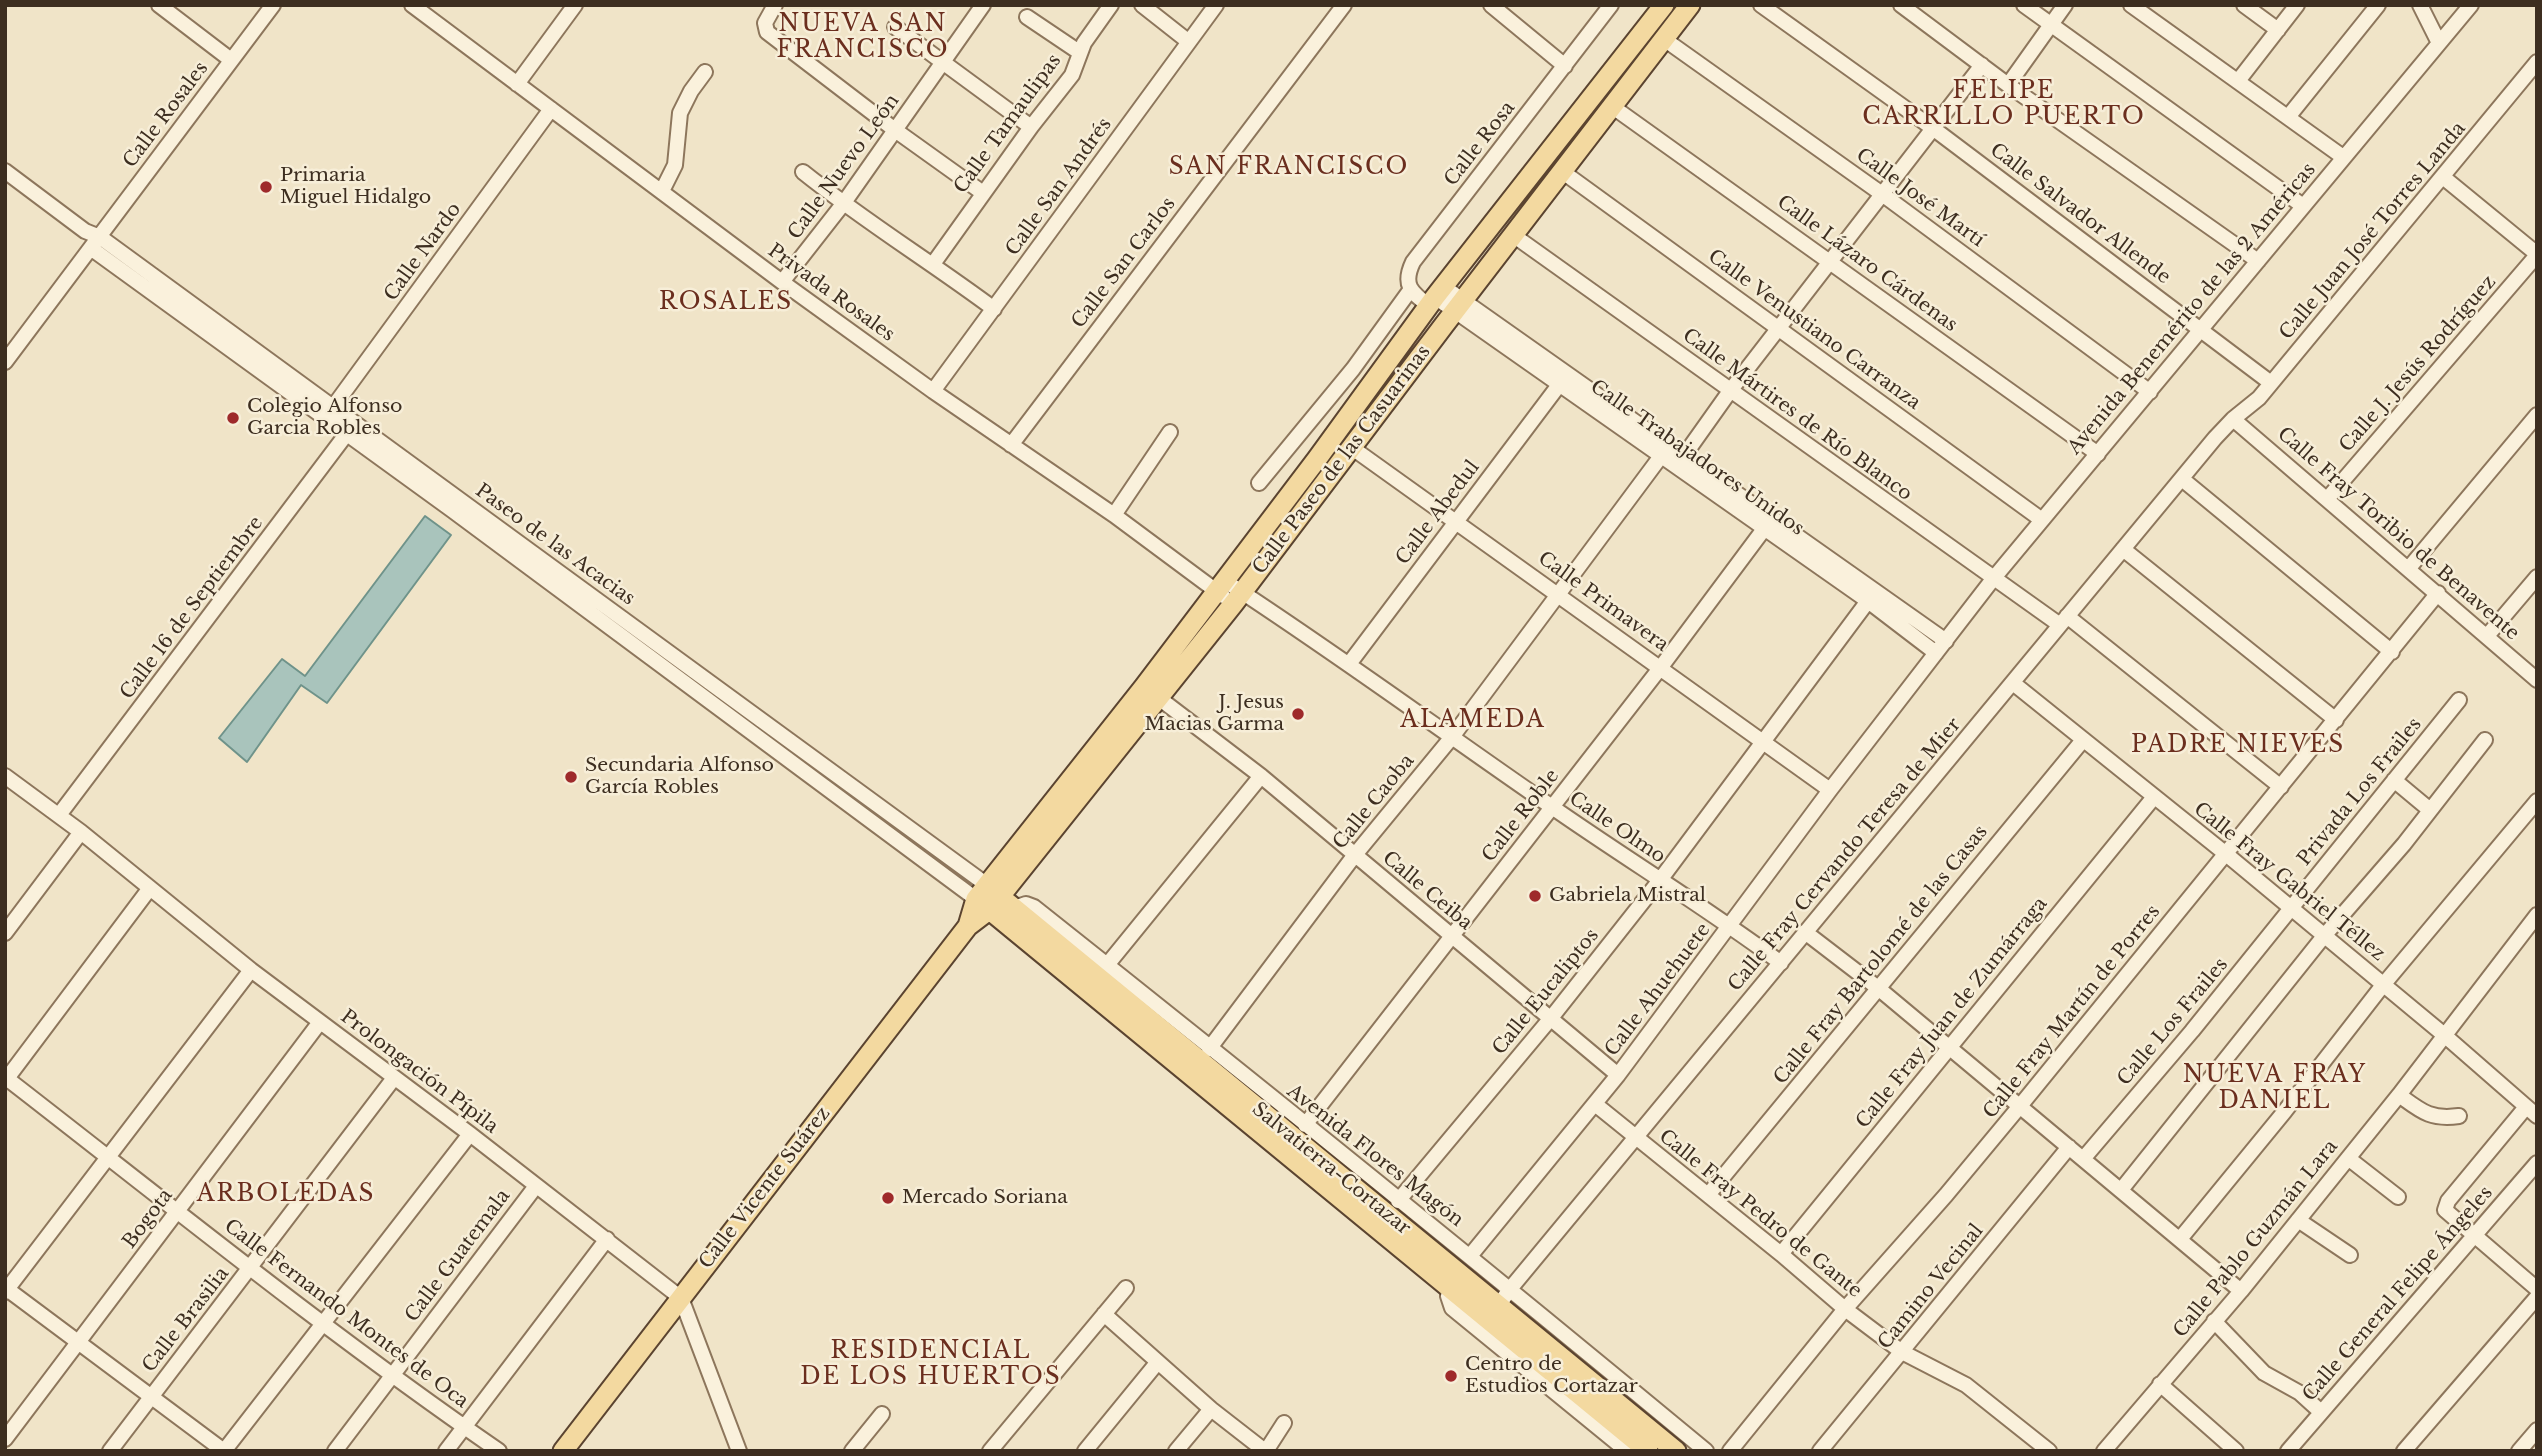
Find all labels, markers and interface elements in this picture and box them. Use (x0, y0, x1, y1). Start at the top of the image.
district label: NUEVA SAN FRANCISCO (778, 11, 948, 65)
street label: Calle Tamaulipas (950, 50, 1066, 198)
street label: Calle Rosales (119, 58, 213, 172)
district label: FELIPE CARRILLO PUERTO (1864, 78, 2144, 132)
street label: Calle Nuevo León (784, 90, 904, 244)
street label: Calle Rosa (1440, 97, 1520, 191)
street label: Calle San Andrés (1001, 114, 1117, 260)
street label: Calle Juan José Torres Landa (2275, 118, 2471, 344)
street label: Calle Salvador Allende (1985, 139, 2175, 289)
street label: Calle José Martí (1851, 144, 1989, 252)
district label: SAN FRANCISCO (1170, 154, 1408, 182)
street label: Avenida Benemérito de las 2 Américas (2063, 159, 2321, 459)
place label: Primaria Miguel Hidalgo (280, 165, 431, 209)
marker: Primaria Miguel Hidalgo (258, 179, 274, 195)
street label: Calle Lázaro Cárdenas (1772, 191, 1962, 337)
street label: Calle San Carlos (1067, 193, 1181, 333)
street label: Calle Nardo (380, 199, 466, 305)
street label: Privada Rosales (763, 239, 899, 347)
street label: Calle Venustiano Carranza (1703, 245, 1925, 415)
street label: Calle J. Jesús Rodríguez (2335, 271, 2501, 457)
district label: ROSALES (660, 289, 792, 317)
street label: Calle Mártires de Río Blanco (1678, 324, 1916, 506)
street label: Calle Paseo de las Casuarinas (1248, 341, 1436, 579)
street label: Calle Trabajadores Unidos (1586, 375, 1808, 541)
place label: Colegio Alfonso Garcia Robles (247, 396, 402, 440)
marker: Colegio Alfonso Garcia Robles (225, 410, 241, 426)
street label: Calle Fray Toribio de Benavente (2272, 423, 2524, 645)
street label: Calle Abedul (1392, 457, 1484, 569)
street label: Paseo de las Acacias (471, 479, 639, 611)
street label: Calle 16 de Septiembre (116, 512, 268, 704)
street label: Calle Primavera (1534, 547, 1672, 657)
place label: J. Jesus Macias Garma (1144, 692, 1284, 736)
marker: J. Jesus Macias Garma (1290, 706, 1306, 722)
district label: ALAMEDA (1401, 707, 1545, 735)
street label: Privada Los Frailes (2293, 713, 2427, 871)
street label: Calle Fray Cervando Teresa de Mier (1724, 714, 1966, 996)
district label: PADRE NIEVES (2132, 732, 2344, 760)
street label: Calle Caoba (1329, 750, 1419, 854)
place label: Secundaria Alfonso García Robles (585, 755, 774, 799)
street label: Calle Roble (1478, 765, 1564, 867)
marker: Secundaria Alfonso García Robles (563, 769, 579, 785)
street label: Calle Olmo (1565, 787, 1669, 869)
street label: Calle Fray Gabriel Téllez (2189, 798, 2389, 966)
street label: Calle Fray Bartolomé de las Casas (1769, 821, 1993, 1089)
street label: Calle Ceiba (1378, 847, 1476, 935)
place label: Gabriela Mistral (1549, 885, 1706, 907)
marker: Gabriela Mistral (1527, 888, 1543, 904)
street label: Calle Fray Juan de Zumárraga (1852, 893, 2052, 1133)
street label: Calle Fray Martín de Porres (1979, 901, 2165, 1123)
street label: Calle Ahuehuete (1601, 919, 1715, 1061)
street label: Calle Eucaliptos (1488, 924, 1604, 1060)
street label: Calle Los Frailes (2113, 954, 2233, 1090)
street label: Prolongación Pípila (336, 1005, 502, 1139)
district label: NUEVA FRAY DANIEL (2184, 1062, 2366, 1116)
street label: Avenida Flores Magón (1282, 1080, 1468, 1232)
street label: Salvatierra-Cortazar (1247, 1098, 1415, 1240)
street label: Calle Vicente Suárez (695, 1103, 835, 1273)
street label: Calle Fray Pedro de Gante (1654, 1125, 1866, 1303)
street label: Calle Pablo Guzmán Lara (2169, 1136, 2343, 1342)
district label: ARBOLEDAS (198, 1181, 374, 1209)
street label: Calle General Felipe Ángeles (2298, 1182, 2498, 1406)
street label: Bogota (118, 1185, 178, 1253)
street label: Calle Guatemala (401, 1185, 515, 1327)
place label: Mercado Soriana (902, 1187, 1068, 1209)
marker: Mercado Soriana (880, 1190, 896, 1206)
street label: Calle Fernando Montes de Oca (220, 1215, 472, 1413)
street label: Camino Vecinal (1874, 1220, 1988, 1354)
street label: Calle Brasilia (138, 1263, 234, 1377)
district label: RESIDENCIAL DE LOS HUERTOS (802, 1338, 1060, 1392)
place label: Centro de Estudios Cortazar (1465, 1354, 1638, 1398)
marker: Centro de Estudios Cortazar (1443, 1368, 1459, 1384)

